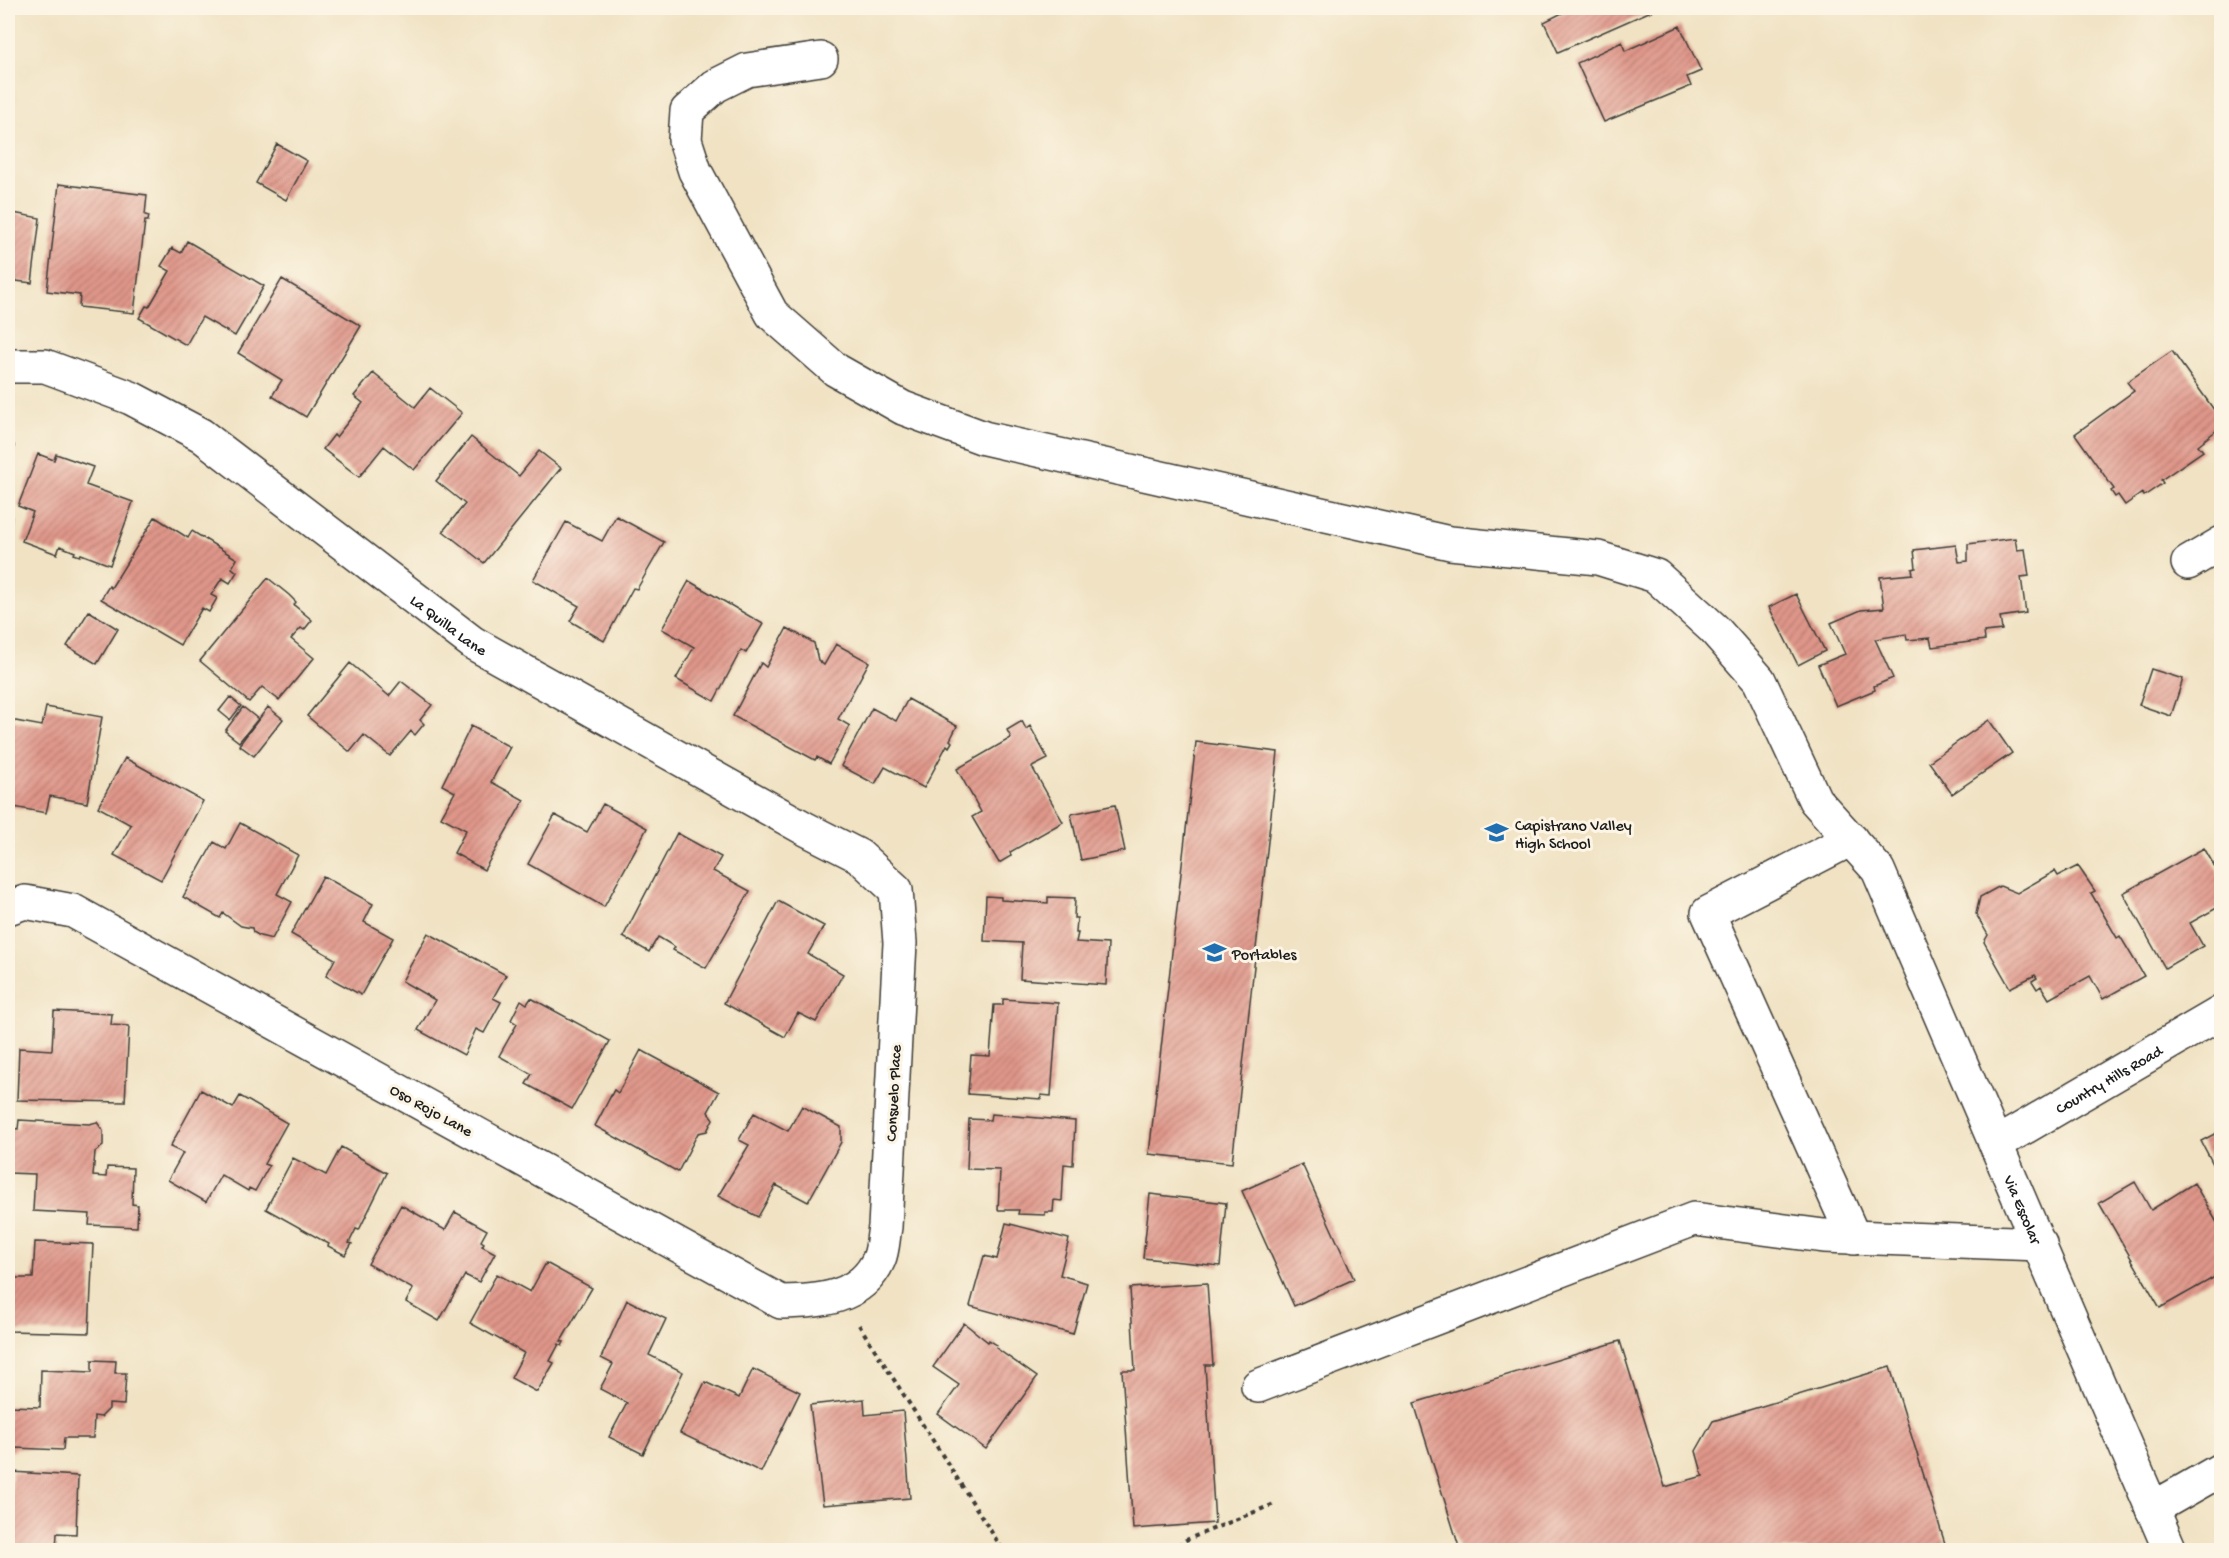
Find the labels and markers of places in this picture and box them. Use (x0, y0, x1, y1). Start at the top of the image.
place label: Capistrano Valley High School (1515, 818, 1632, 855)
school or university icon: Capistrano Valley High School (1484, 820, 1510, 846)
school or university icon: Portables (1201, 940, 1227, 966)
place label: Portables (1231, 947, 1297, 966)

